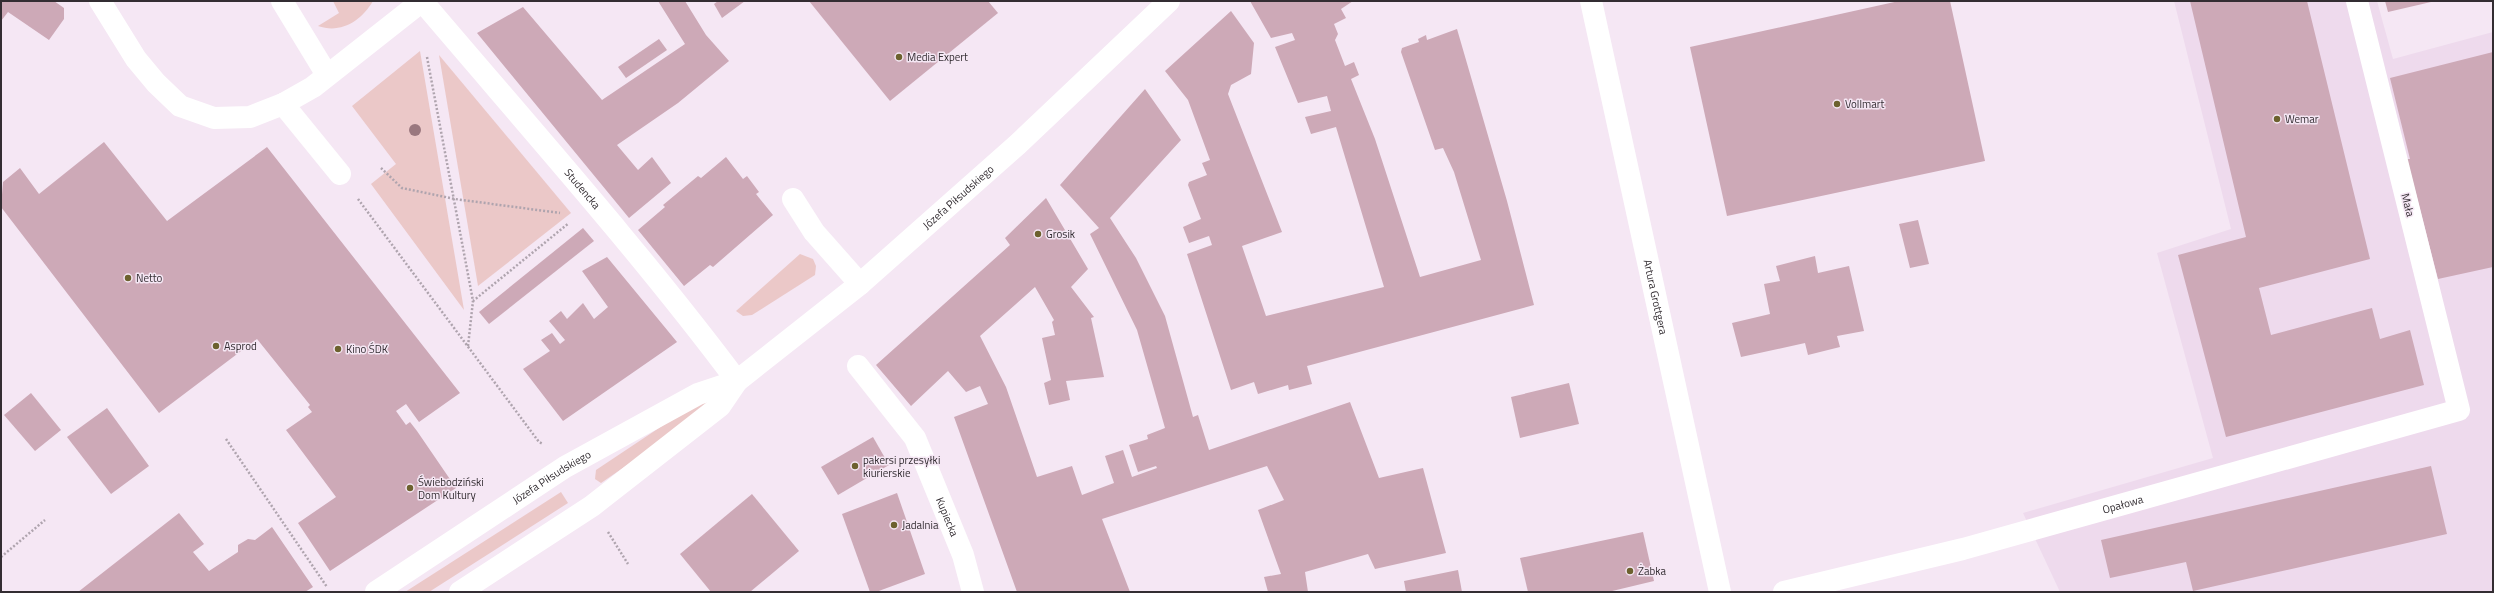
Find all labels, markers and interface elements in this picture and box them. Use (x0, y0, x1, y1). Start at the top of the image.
place label: Media Expert (907, 49, 968, 65)
marker: Media Expert (894, 52, 904, 62)
place label: Vollmart (1845, 96, 1884, 112)
marker: Vollmart (1832, 99, 1842, 109)
place label: Wemar (2285, 111, 2319, 127)
marker: Wemar (2272, 114, 2282, 124)
street label: Józefa Piłsudskiego (919, 161, 997, 233)
street label: Studencka (561, 165, 605, 213)
street label: Mała (2397, 192, 2419, 219)
place label: Grosik (1046, 226, 1076, 242)
marker: Grosik (1033, 229, 1043, 239)
street label: Artura Grottgera (1640, 258, 1672, 337)
place label: Netto (136, 270, 163, 286)
marker: Netto (123, 273, 133, 283)
place label: Asprod (224, 338, 257, 354)
marker: Asprod (211, 341, 221, 351)
place label: Kino ŚDK (346, 341, 389, 357)
marker: Kino ŚDK (333, 344, 343, 354)
street label: Józefa Piłsudskiego (509, 446, 594, 508)
place label: pakersi przesyłki kiurierskie (863, 452, 940, 481)
marker: pakersi przesyłki kiurierskie (850, 461, 860, 471)
place label: Świebodziński Dom Kultury (418, 474, 484, 503)
marker: Świebodziński Dom Kultury (405, 483, 415, 493)
street label: Opałowa (2101, 491, 2145, 518)
street label: Kupiecka (932, 495, 963, 539)
place label: Jadalnia (902, 517, 939, 533)
marker: Jadalnia (889, 520, 899, 530)
place label: Żabka (1638, 563, 1666, 579)
marker: Żabka (1625, 566, 1635, 576)

